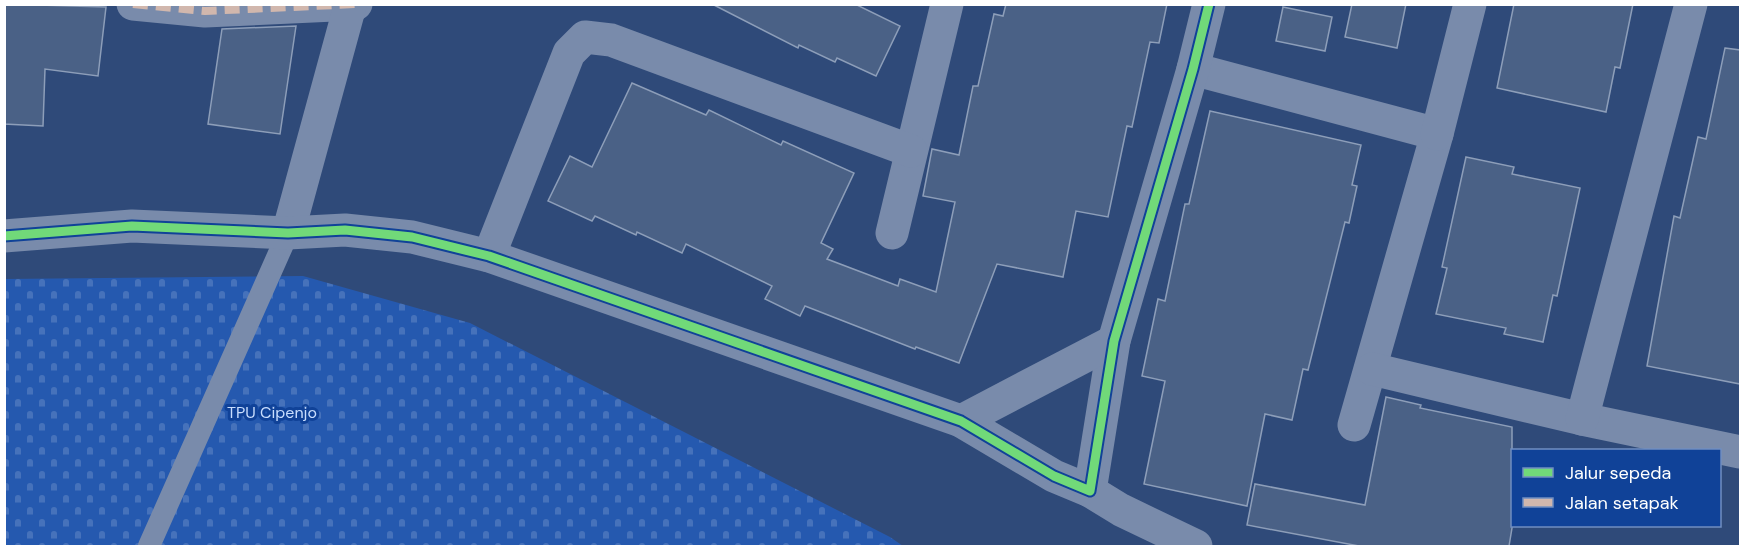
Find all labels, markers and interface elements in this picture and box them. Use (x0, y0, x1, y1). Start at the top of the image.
park label: TPU Cipenjo (227, 402, 317, 423)
legend (1511, 449, 1721, 527)
text: Jalur sepeda (1565, 461, 1671, 485)
text: Jalan setapak (1565, 491, 1679, 515)

